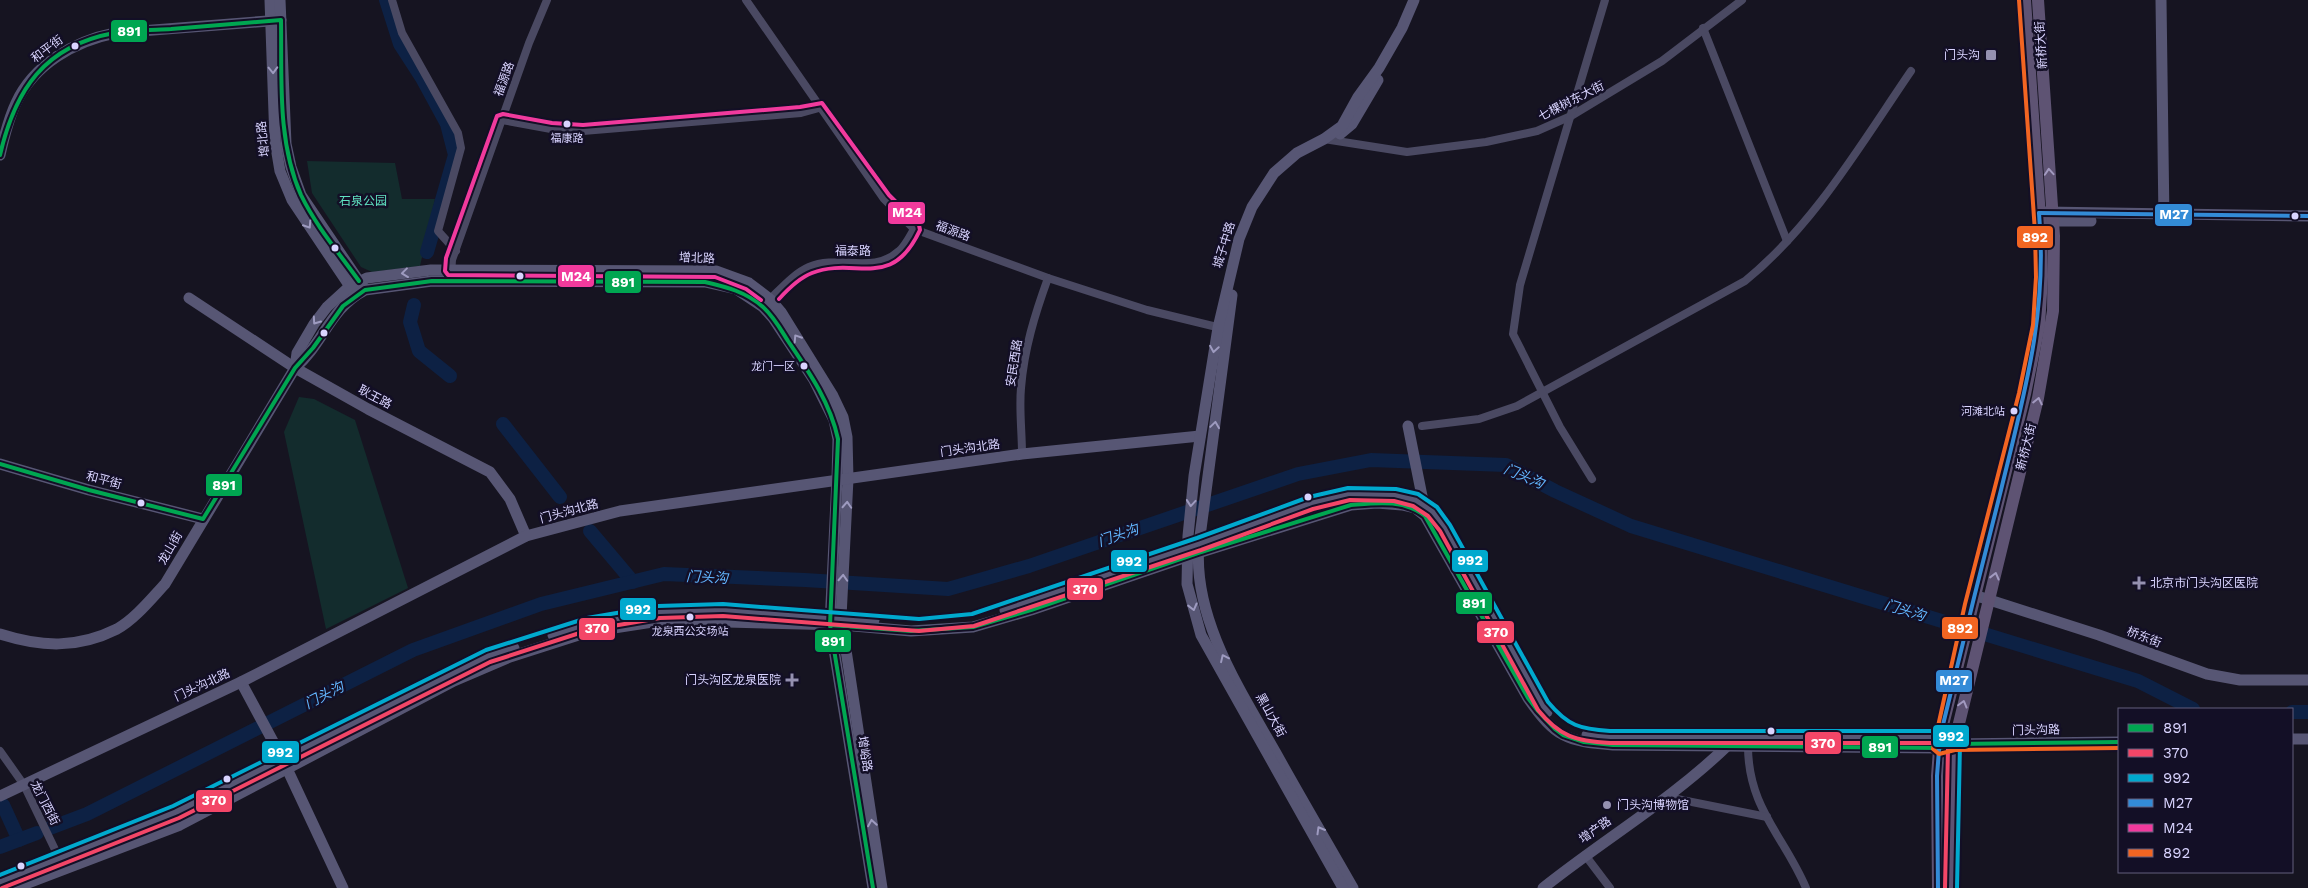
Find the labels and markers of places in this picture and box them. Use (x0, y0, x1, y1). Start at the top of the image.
unlabelled marker (70, 41, 80, 51)
place label: 门头沟 (1944, 48, 1980, 62)
marker: 门头沟 (1984, 48, 1998, 62)
marker: 福康路 (562, 119, 572, 129)
place label: 福康路 (551, 132, 584, 145)
unlabelled marker (2290, 211, 2300, 221)
unlabelled marker (330, 243, 340, 253)
unlabelled marker (515, 271, 525, 281)
unlabelled marker (319, 328, 329, 338)
place label: 龙门一区 (751, 360, 795, 373)
marker: 龙门一区 (799, 361, 809, 371)
place label: 河滩北站 (1961, 405, 2005, 418)
marker: 河滩北站 (2009, 406, 2019, 416)
unlabelled marker (1303, 492, 1313, 502)
unlabelled marker (136, 498, 146, 508)
marker: 北京市门头沟区医院 (2132, 576, 2146, 590)
place label: 北京市门头沟区医院 (2150, 576, 2258, 590)
marker: 龙泉西公交场站 (685, 612, 695, 622)
place label: 龙泉西公交场站 (652, 625, 729, 638)
place label: 门头沟区龙泉医院 (685, 673, 781, 687)
marker: 门头沟区龙泉医院 (785, 673, 799, 687)
unlabelled marker (1766, 726, 1776, 736)
unlabelled marker (222, 774, 232, 784)
place label: 门头沟博物馆 (1617, 798, 1689, 812)
marker: 门头沟博物馆 (1601, 799, 1613, 811)
unlabelled marker (16, 861, 26, 871)

